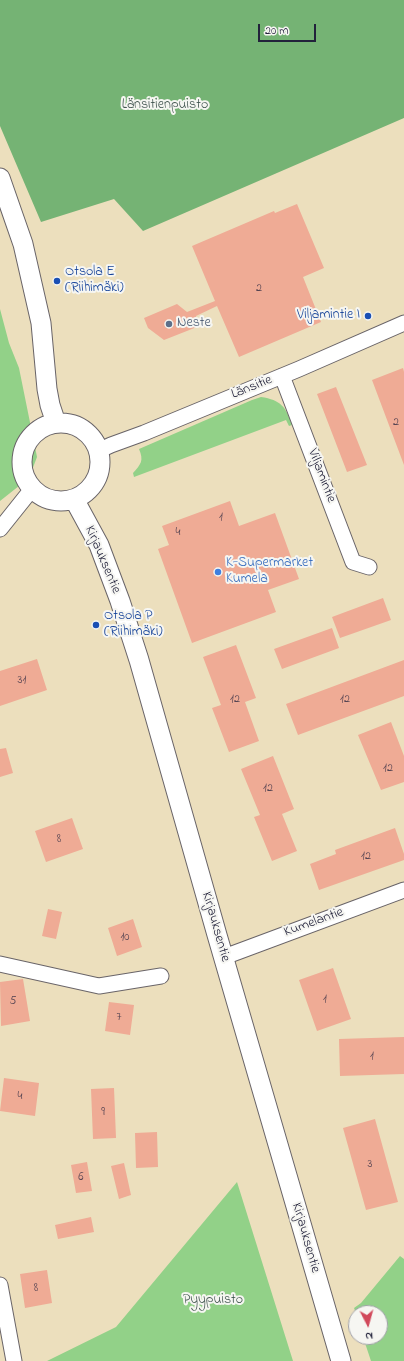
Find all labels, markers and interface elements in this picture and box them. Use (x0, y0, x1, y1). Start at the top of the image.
scale bar (260, 16, 318, 42)
text: 20 m (265, 22, 288, 40)
park label: Länsitienpuisto (122, 98, 208, 114)
place label: Otsola E (Riihimäki) (65, 265, 124, 298)
marker: Otsola E (Riihimäki) (52, 276, 62, 286)
house number: 2 (256, 282, 262, 296)
place label: Viljamintie I (297, 308, 360, 324)
marker: Viljamintie I (363, 311, 373, 321)
place label: Neste (177, 316, 211, 332)
marker: Neste (164, 319, 174, 329)
street label: Länsitie (229, 372, 275, 404)
house number: 2 (393, 416, 399, 430)
street label: Viljamintie (303, 447, 339, 505)
house number: 1 (219, 511, 223, 525)
street label: Kirjauksentie (80, 524, 124, 596)
house number: 4 (176, 526, 180, 540)
place label: K-Supermarket Kumela (226, 556, 313, 588)
marker: K-Supermarket Kumela (213, 567, 223, 577)
place label: Otsola P (Riihimäki) (104, 609, 163, 642)
marker: Otsola P (Riihimäki) (91, 620, 101, 630)
house number: 31 (18, 674, 26, 688)
house number: 12 (230, 693, 240, 707)
house number: 12 (340, 693, 350, 707)
house number: 12 (383, 762, 393, 776)
house number: 12 (263, 782, 273, 796)
house number: 8 (57, 833, 61, 847)
house number: 12 (361, 850, 371, 864)
street label: Kirjauksentie (197, 890, 233, 964)
street label: Kumelantie (282, 904, 346, 942)
house number: 10 (121, 931, 129, 945)
house number: 1 (323, 993, 327, 1007)
house number: 5 (10, 995, 16, 1009)
house number: 7 (117, 1011, 121, 1025)
house number: 1 (370, 1050, 374, 1064)
house number: 4 (18, 1090, 22, 1104)
house number: 9 (101, 1106, 105, 1120)
house number: 3 (368, 1158, 372, 1172)
house number: 6 (78, 1171, 84, 1185)
street label: Kirjauksentie (287, 1201, 323, 1275)
house number: 8 (34, 1282, 38, 1296)
park label: Pyypuisto (183, 1293, 243, 1309)
north arrow (348, 1305, 388, 1345)
text: N (365, 1328, 374, 1344)

